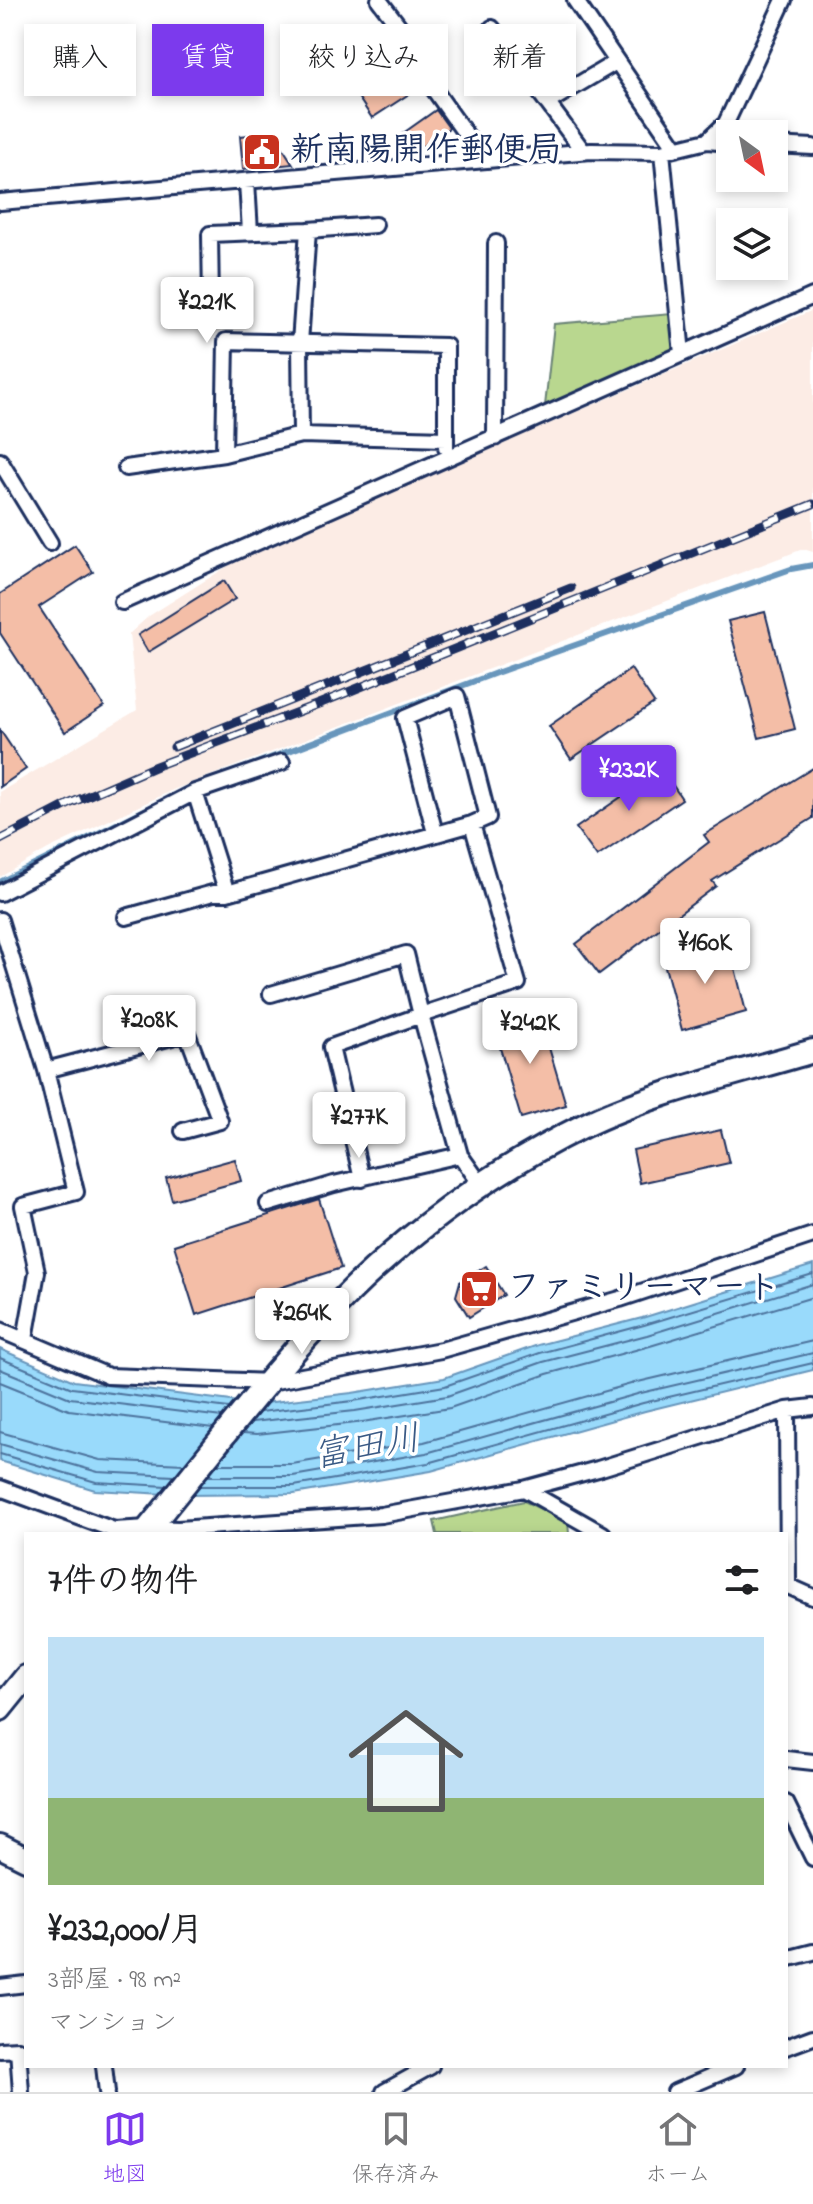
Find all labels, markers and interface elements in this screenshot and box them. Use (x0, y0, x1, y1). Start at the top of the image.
chip: 購入 (24, 24, 136, 96)
chip: 賃貸 (152, 24, 264, 96)
chip: 絞り込み (280, 24, 448, 96)
chip: 新着 (464, 24, 576, 96)
north arrow (716, 120, 788, 192)
map controls (716, 120, 788, 280)
place label: 新南陽開作郵便局 (290, 127, 562, 177)
public building icon: 新南陽開作郵便局 (241, 131, 283, 173)
button: layers (716, 208, 788, 280)
pin: ¥221K (151, 277, 263, 345)
text: ¥221K (179, 284, 235, 322)
pin: ¥232K (573, 745, 685, 813)
text: ¥232K (599, 752, 659, 790)
pin: ¥160K (649, 918, 761, 986)
text: ¥160K (678, 925, 732, 963)
pin: ¥208K (93, 995, 205, 1063)
pin: ¥242K (474, 998, 586, 1066)
text: ¥208K (121, 1002, 177, 1040)
text: ¥242K (500, 1005, 560, 1043)
pin: ¥277K (303, 1092, 415, 1160)
text: ¥277K (330, 1099, 388, 1137)
place label: ファミリーマート (507, 1264, 780, 1314)
supermarket icon: ファミリーマート (458, 1268, 500, 1310)
pin: ¥264K (246, 1288, 358, 1356)
text: ¥264K (273, 1295, 331, 1333)
water label: 富田川 (309, 1414, 425, 1484)
text: 7件の物件 (48, 1558, 198, 1608)
icon: filters (720, 1558, 764, 1602)
icon: home (334, 1689, 478, 1833)
text: ¥232,000/月 (48, 1907, 204, 1957)
text: 3部屋 · 98 m² (48, 1962, 181, 2000)
text: マンション (48, 2005, 177, 2043)
tab: 地図 (103, 2107, 147, 2192)
tab: 保存済み (352, 2107, 440, 2192)
tab: ホーム (645, 2107, 710, 2192)

